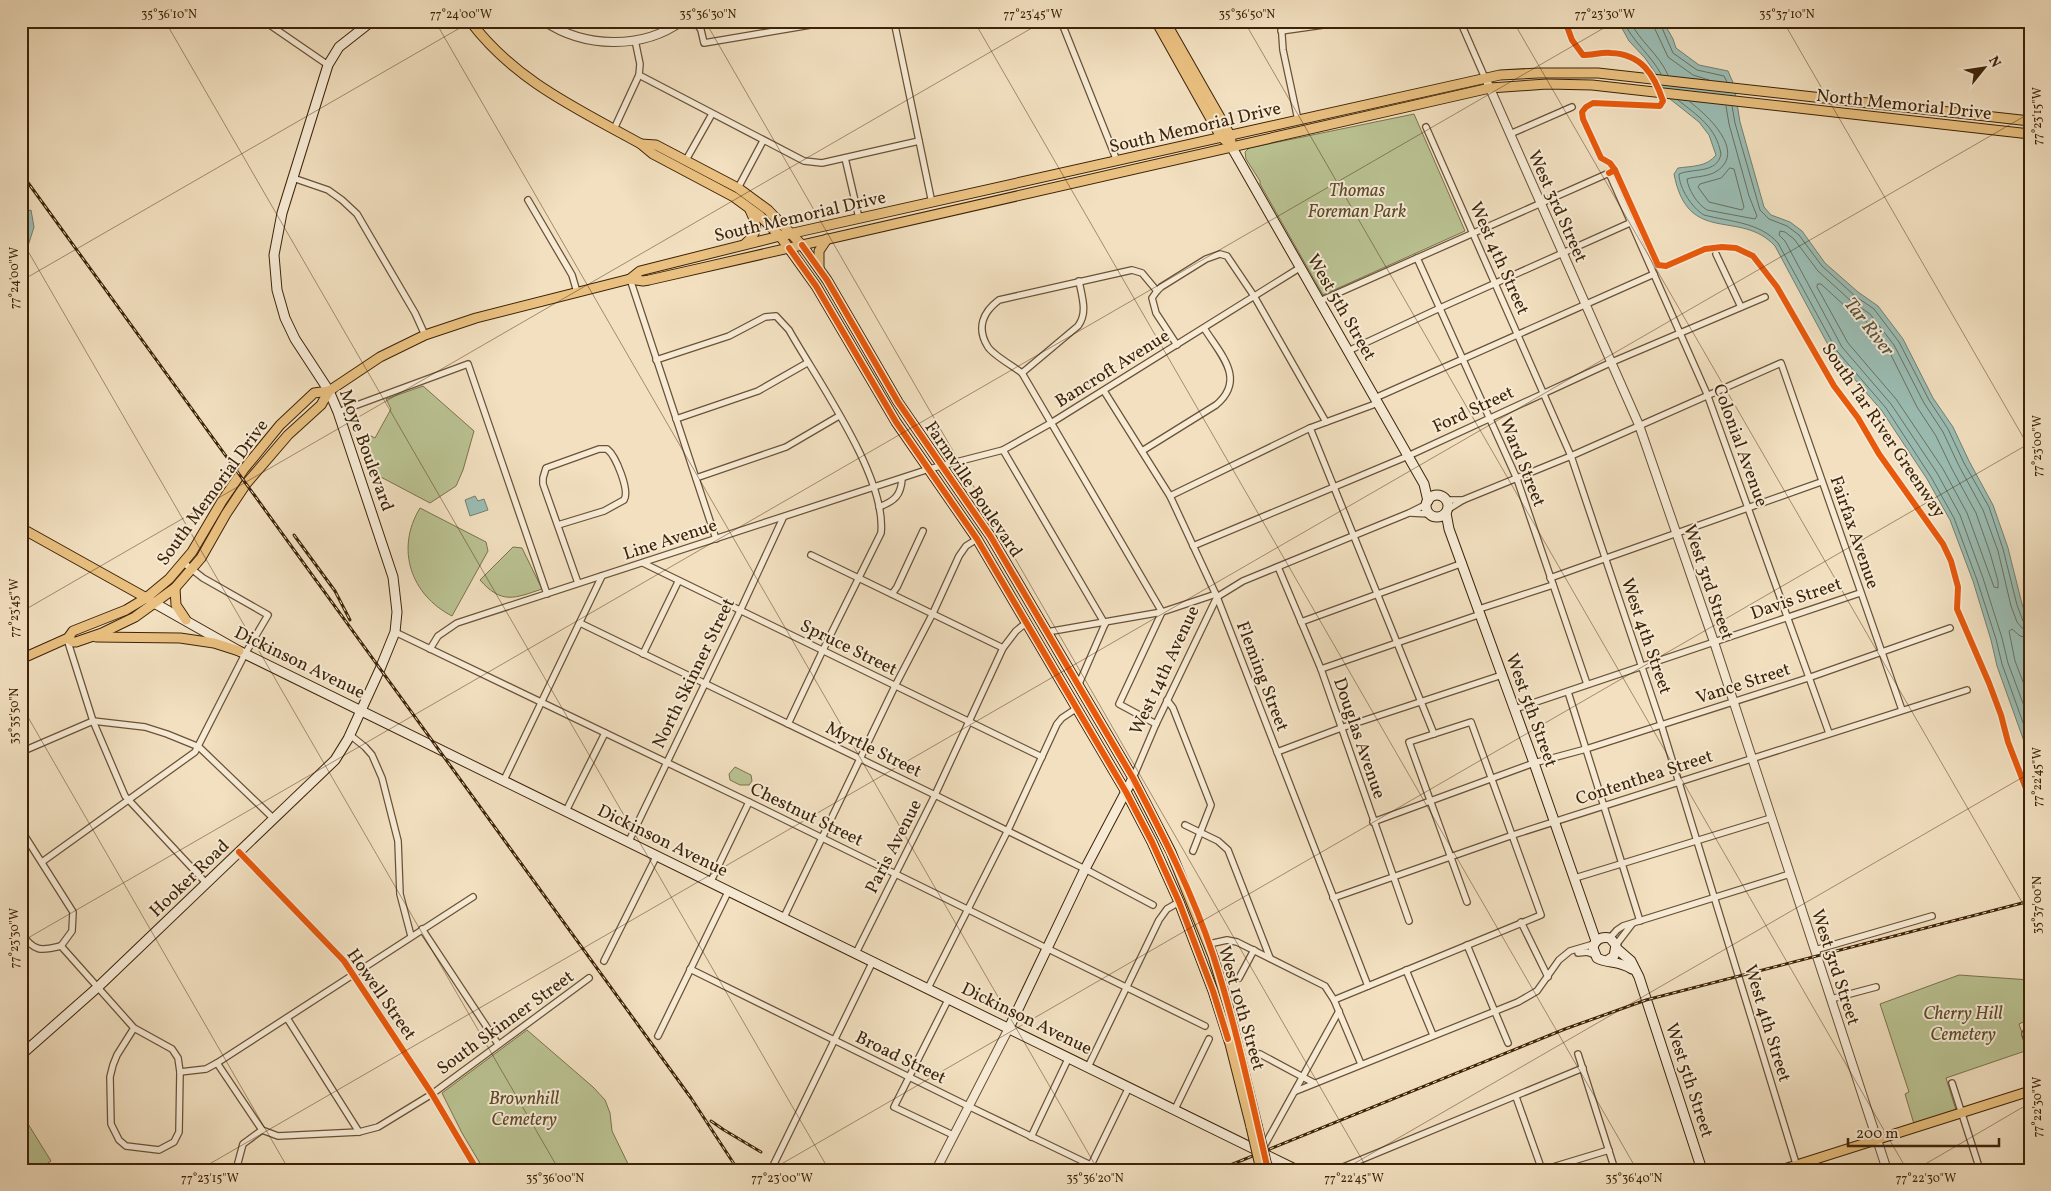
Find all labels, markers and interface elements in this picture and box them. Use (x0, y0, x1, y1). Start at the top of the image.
text: 35°36'10"N (141, 7, 197, 23)
text: 77°24'00"W (430, 7, 492, 23)
text: 35°36'30"N (680, 7, 737, 23)
text: 77°23'45"W (1004, 7, 1063, 23)
text: 35°36'50"N (1219, 7, 1275, 23)
text: 77°23'30"W (1575, 7, 1635, 23)
text: 35°37'10"N (1759, 7, 1815, 23)
north arrow (1958, 42, 2008, 92)
text: N (1983, 53, 2005, 71)
street label: North Memorial Drive (1815, 84, 1993, 127)
text: 77°23'15"W (2030, 87, 2046, 145)
street label: South Memorial Drive (1107, 97, 1284, 160)
street label: West 3rd Street (1521, 146, 1593, 267)
park label: Thomas Foreman Park (1308, 179, 1406, 225)
street label: South Memorial Drive (712, 186, 889, 249)
street label: West 4th Street (1463, 198, 1535, 319)
text: 77°24'00"W (7, 247, 23, 309)
street label: West 5th Street (1300, 250, 1381, 366)
water label: Tar River (1837, 292, 1900, 363)
street label: Bancroft Avenue (1051, 324, 1175, 415)
street label: South Tar River Greenway (1815, 338, 1951, 523)
street label: Ford Street (1429, 381, 1518, 440)
street label: Colonial Avenue (1706, 381, 1773, 510)
street label: Moye Boulevard (332, 386, 399, 515)
street label: South Memorial Drive (151, 414, 275, 571)
street label: Ward Street (1492, 414, 1551, 511)
text: 77°23'00"W (2030, 415, 2046, 477)
street label: Farmville Boulevard (918, 417, 1028, 563)
street label: Fairfax Avenue (1823, 473, 1885, 592)
street label: Line Avenue (620, 514, 721, 567)
street label: West 3rd Street (1676, 521, 1739, 644)
street label: Davis Street (1748, 572, 1845, 627)
street label: West 4th Street (1614, 575, 1677, 698)
text: 77°23'45"W (7, 579, 23, 638)
street label: North Skinner Street (647, 594, 742, 753)
street label: West 14th Avenue (1124, 602, 1206, 739)
street label: Spruce Street (796, 614, 901, 683)
street label: Fleming Street (1229, 618, 1294, 735)
street label: Dickinson Avenue (230, 621, 369, 706)
street label: West 5th Street (1498, 650, 1563, 771)
street label: Vance Street (1693, 657, 1794, 711)
street label: Douglas Avenue (1326, 675, 1391, 802)
text: 35°35'50"N (7, 688, 23, 744)
street label: Myrtle Street (821, 716, 926, 784)
street label: Contenthea Street (1573, 744, 1716, 812)
text: 77°22'45"W (2030, 747, 2046, 807)
street label: Chestnut Street (746, 777, 867, 854)
street label: Paris Avenue (860, 795, 929, 898)
street label: Dickinson Avenue (593, 799, 732, 884)
street label: Hooker Road (145, 835, 236, 924)
text: 35°37'00"N (2030, 876, 2046, 934)
street label: West 3rd Street (1804, 906, 1865, 1029)
text: 77°23'30"W (7, 908, 23, 968)
street label: West 10th Street (1211, 943, 1270, 1074)
street label: Howell Street (340, 944, 422, 1046)
street label: West 4th Street (1737, 962, 1796, 1085)
street label: South Skinner Street (432, 965, 579, 1081)
street label: Dickinson Avenue (957, 977, 1096, 1062)
park label: Cherry Hill Cemetery (1923, 1002, 2003, 1048)
street label: West 5th Street (1658, 1020, 1719, 1141)
street label: Broad Street (851, 1026, 950, 1091)
text: 77°22'30"W (2030, 1077, 2046, 1137)
park label: Brownhill Cemetery (489, 1087, 560, 1133)
scale bar (1848, 1116, 2000, 1148)
text: 200 m (1856, 1124, 1899, 1145)
text: 77°23'15"W (181, 1171, 239, 1187)
text: 35°36'00"N (526, 1171, 584, 1187)
text: 77°23'00"W (751, 1171, 813, 1187)
text: 35°36'20"N (1066, 1171, 1124, 1187)
text: 77°22'45"W (1324, 1171, 1384, 1187)
text: 35°36'40"N (1606, 1171, 1663, 1187)
text: 77°22'30"W (1896, 1171, 1956, 1187)

